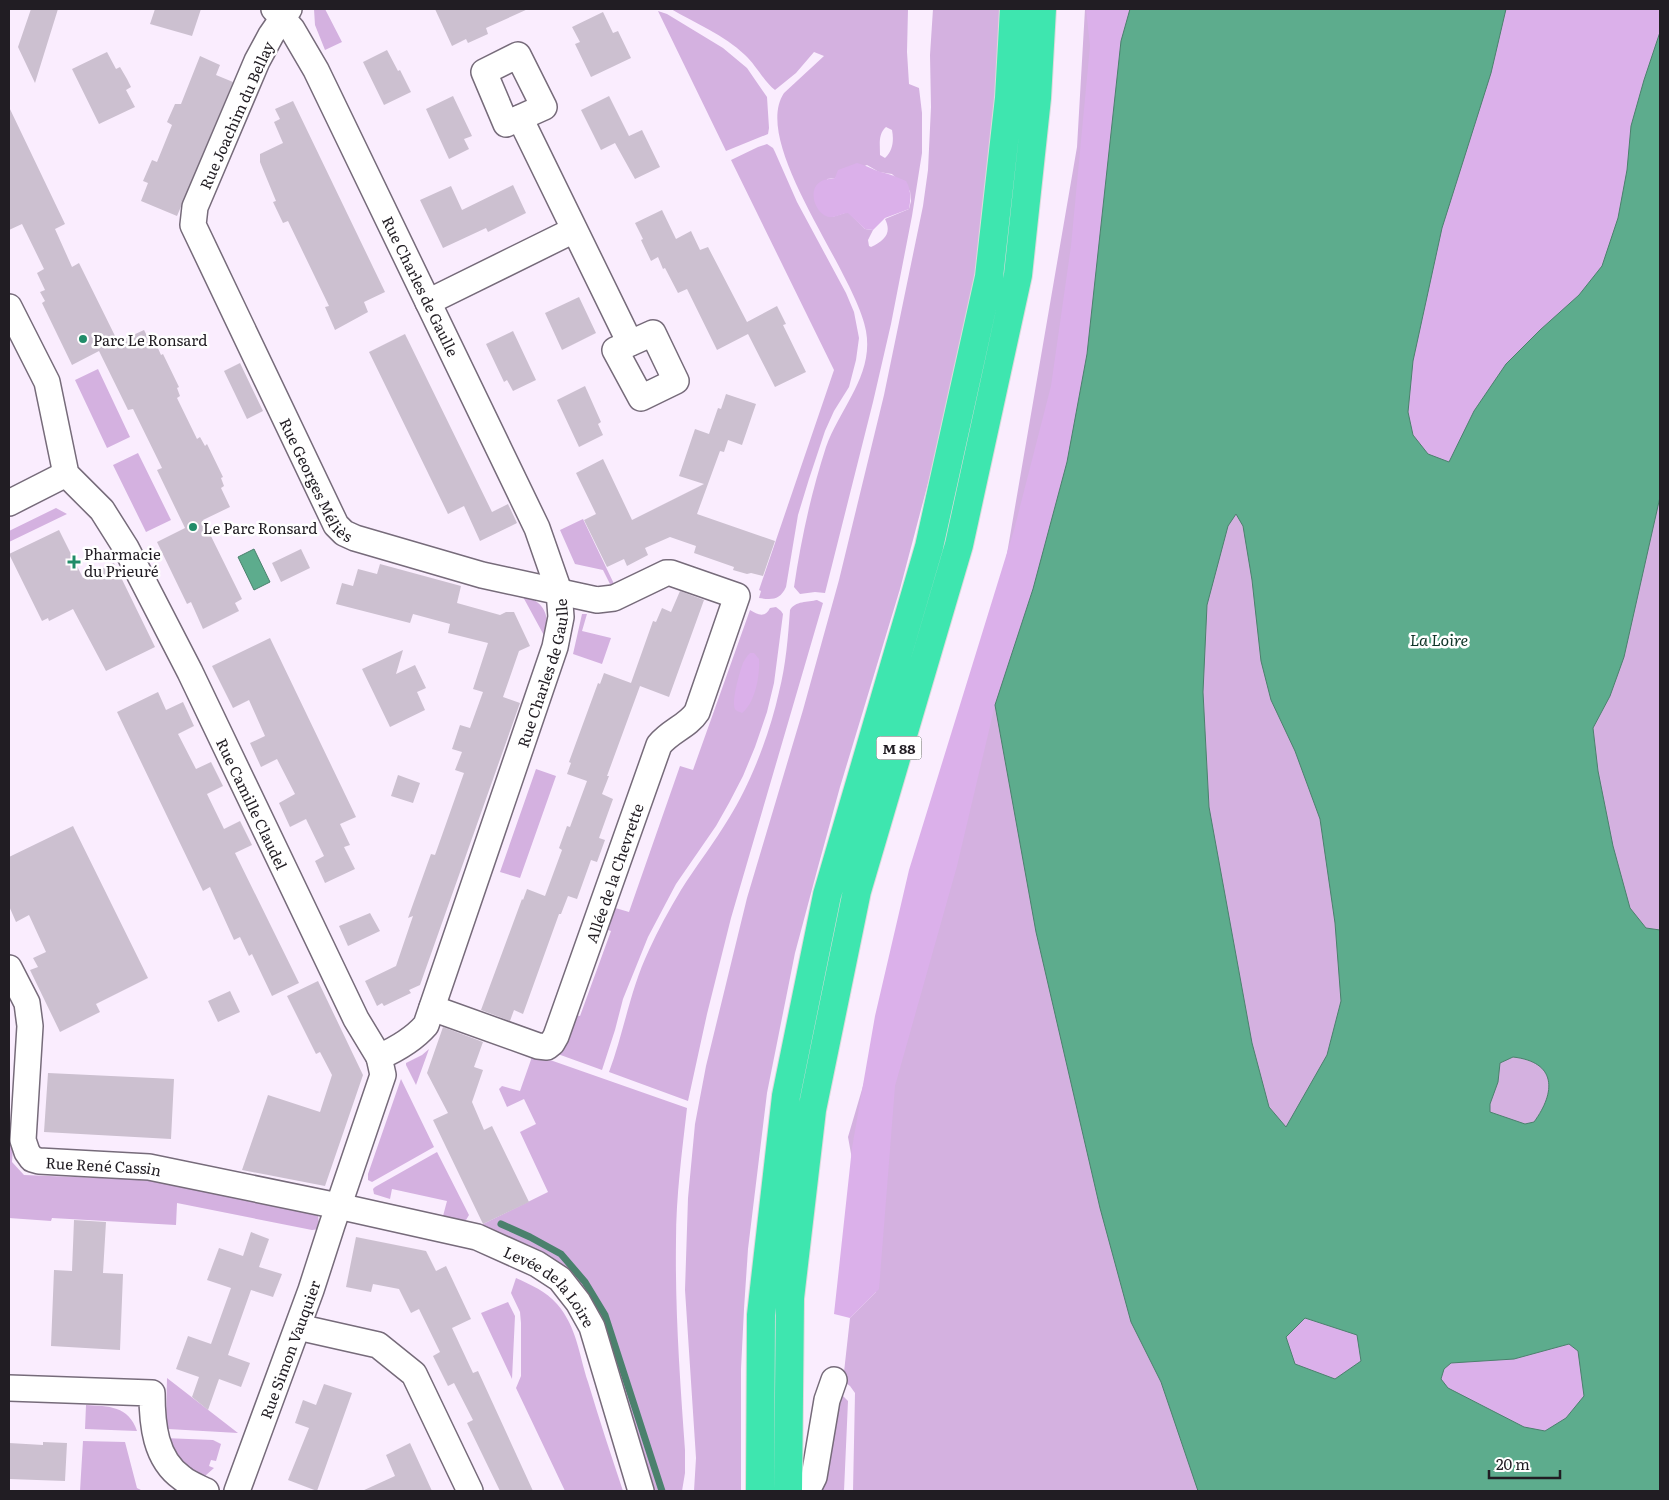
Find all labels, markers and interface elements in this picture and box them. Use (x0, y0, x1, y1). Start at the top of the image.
street label: Rue Joachim du Bellay (193, 37, 279, 193)
street label: Rue Charles de Gaulle (377, 212, 465, 360)
place label: Parc Le Ronsard (93, 328, 207, 351)
marker: Parc Le Ronsard (77, 333, 89, 345)
street label: Rue Georges Méliès (275, 414, 356, 547)
place label: Le Parc Ronsard (203, 516, 317, 539)
marker: Le Parc Ronsard (187, 521, 199, 533)
place label: Pharmacie du Prieuré (84, 542, 161, 582)
marker: Pharmacie du Prieuré (68, 556, 80, 568)
street label: Rue Charles de Gaulle (510, 598, 572, 750)
water label: La Loire (1410, 627, 1468, 651)
street label: Rue Camille Claudel (212, 734, 294, 873)
road number: M 88 (876, 736, 922, 760)
street label: Allée de la Chevrette (579, 800, 649, 946)
street label: Rue René Cassin (45, 1150, 164, 1181)
street label: Levée de la Loire (501, 1239, 601, 1331)
street label: Rue Simon Vauquier (253, 1277, 325, 1422)
scale bar (1489, 1448, 1560, 1480)
text: 20 m (1496, 1452, 1530, 1475)

